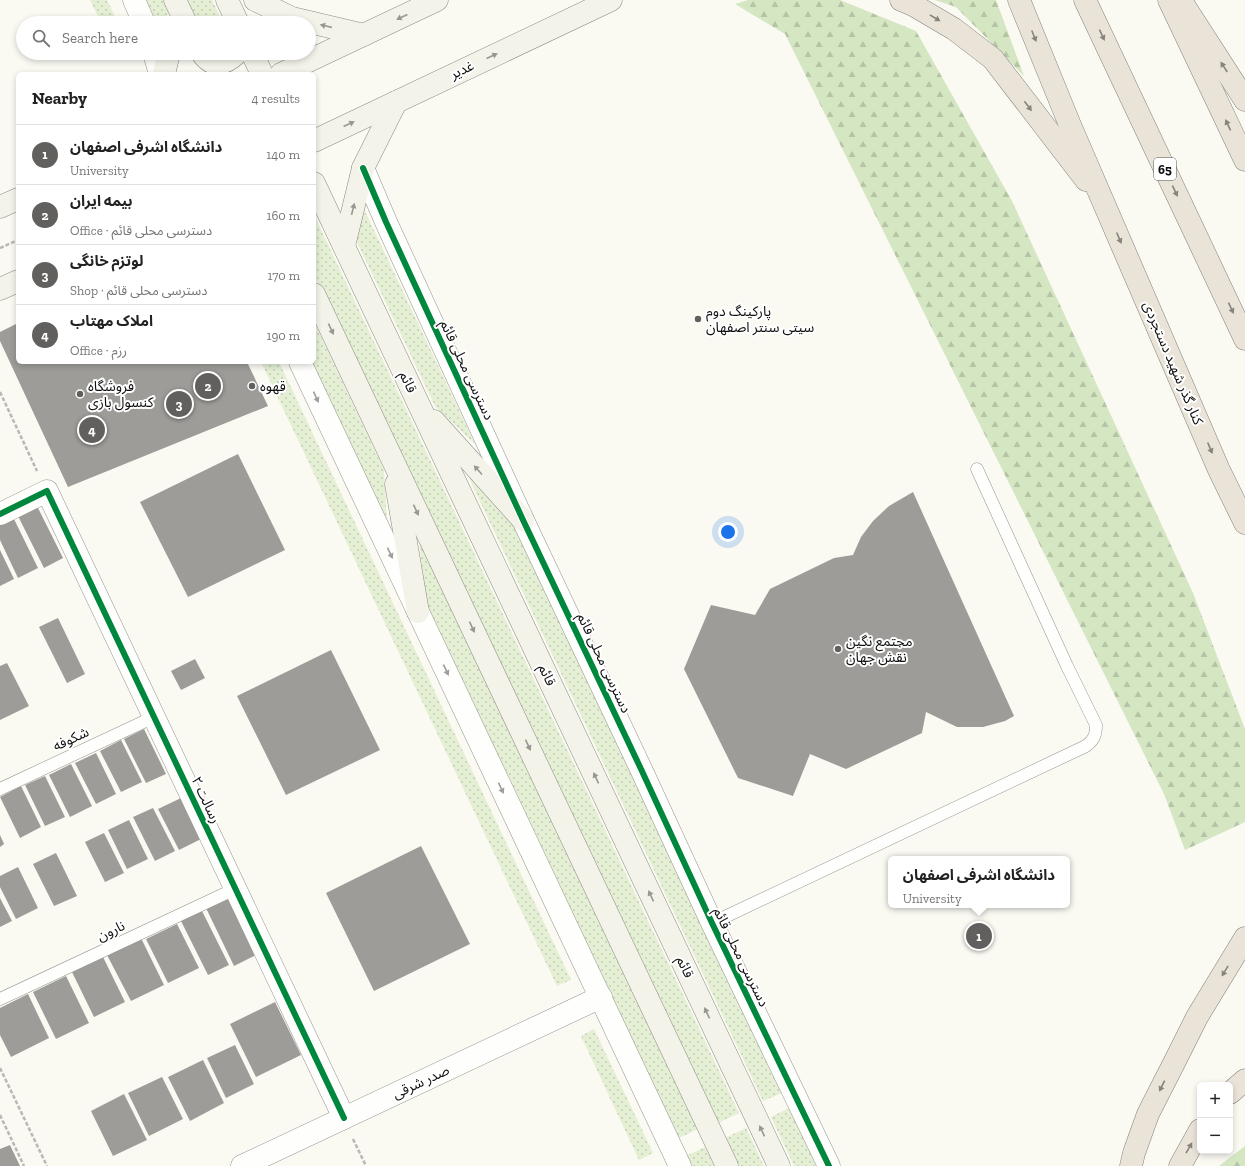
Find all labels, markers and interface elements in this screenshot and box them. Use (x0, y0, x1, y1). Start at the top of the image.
one-way arrow (396, 14, 407, 20)
one-way arrow (929, 14, 941, 21)
search box (16, 16, 316, 60)
one-way arrow (320, 22, 332, 28)
icon: search (30, 27, 52, 49)
text: Search here (62, 29, 138, 47)
one-way arrow (1099, 30, 1105, 41)
one-way arrow (1031, 31, 1037, 43)
one-way arrow (486, 53, 498, 59)
street label: غدیر (447, 57, 477, 83)
one-way arrow (1220, 62, 1228, 72)
text: Nearby (32, 88, 87, 108)
text: 4 results (252, 91, 300, 106)
one-way arrow (1024, 101, 1033, 112)
one-way arrow (1225, 120, 1231, 131)
one-way arrow (344, 121, 355, 127)
text: دانشگاه اشرفی اصفهان (70, 138, 222, 156)
text: 1 (42, 147, 48, 162)
text: 140 m (266, 147, 300, 162)
road number: 65 (1154, 158, 1176, 180)
text: University (70, 163, 129, 178)
one-way arrow (1172, 185, 1178, 197)
text: بیمه ایران (70, 192, 132, 210)
one-way arrow (350, 202, 356, 214)
text: 2 (42, 208, 48, 223)
text: 160 m (266, 208, 300, 223)
text: Office · دسترسی محلی قائم (70, 223, 212, 238)
one-way arrow (1117, 233, 1123, 245)
text: لوتزم خانگی (70, 252, 143, 270)
text: 3 (42, 268, 48, 283)
text: 170 m (267, 268, 300, 283)
text: Shop · دسترسی محلی قائم (70, 283, 207, 298)
street label: کنار گذر شهید دستجردی (1139, 299, 1207, 428)
place label: پارکینگ دوم سیتی سنتر اصفهان (706, 303, 814, 336)
one-way arrow (1228, 303, 1234, 314)
text: املاک مهتاب (70, 312, 153, 330)
marker: پارکینگ دوم سیتی سنتر اصفهان (693, 314, 703, 324)
street label: دسترسی محلی قائم (435, 317, 498, 424)
one-way arrow (328, 324, 334, 335)
text: 4 (41, 328, 49, 343)
text: 190 m (266, 328, 300, 343)
text: Office · رزم (70, 343, 127, 358)
street label: قائم (394, 368, 420, 396)
pin: 2 (195, 371, 221, 401)
place label: فروشگاه کنسول بازی (88, 378, 154, 411)
place label: قهوه (260, 378, 286, 395)
marker: قهوه (247, 381, 257, 391)
marker: فروشگاه کنسول بازی (75, 389, 85, 399)
pin: 3 (166, 389, 192, 419)
one-way arrow (313, 392, 319, 403)
pin: 4 (79, 415, 105, 445)
one-way arrow (1207, 442, 1213, 454)
one-way arrow (474, 465, 483, 475)
one-way arrow (413, 504, 419, 516)
your location (718, 522, 738, 542)
one-way arrow (387, 547, 393, 558)
street label: دسترسی محلی قائم (572, 610, 635, 717)
one-way arrow (469, 622, 475, 633)
place label: مجتمع نگین نقش جهان (846, 633, 913, 666)
marker: مجتمع نگین نقش جهان (833, 644, 843, 654)
street label: قائم (533, 661, 559, 689)
one-way arrow (443, 665, 449, 676)
street label: شکوفه (50, 723, 92, 755)
one-way arrow (525, 739, 531, 751)
one-way arrow (593, 773, 599, 784)
street label: رسالت ۲ (188, 774, 224, 826)
one-way arrow (498, 782, 504, 793)
popup (888, 856, 1070, 908)
text: دانشگاه اشرفی اصفهان (903, 866, 1055, 884)
one-way arrow (648, 890, 654, 901)
text: University (903, 891, 962, 906)
street label: دسترسی محلی قائم (708, 905, 773, 1011)
street label: نارون (94, 917, 128, 945)
pin: 1 (966, 921, 992, 951)
street label: قائم (671, 953, 697, 981)
one-way arrow (1221, 965, 1228, 977)
one-way arrow (704, 1008, 710, 1019)
street label: صدر شرقی (390, 1061, 453, 1103)
one-way arrow (1159, 1080, 1166, 1091)
map controls (1197, 1082, 1233, 1154)
button: + (1197, 1082, 1233, 1118)
button: − (1197, 1118, 1233, 1154)
one-way arrow (759, 1125, 765, 1136)
one-way arrow (1186, 1142, 1193, 1154)

